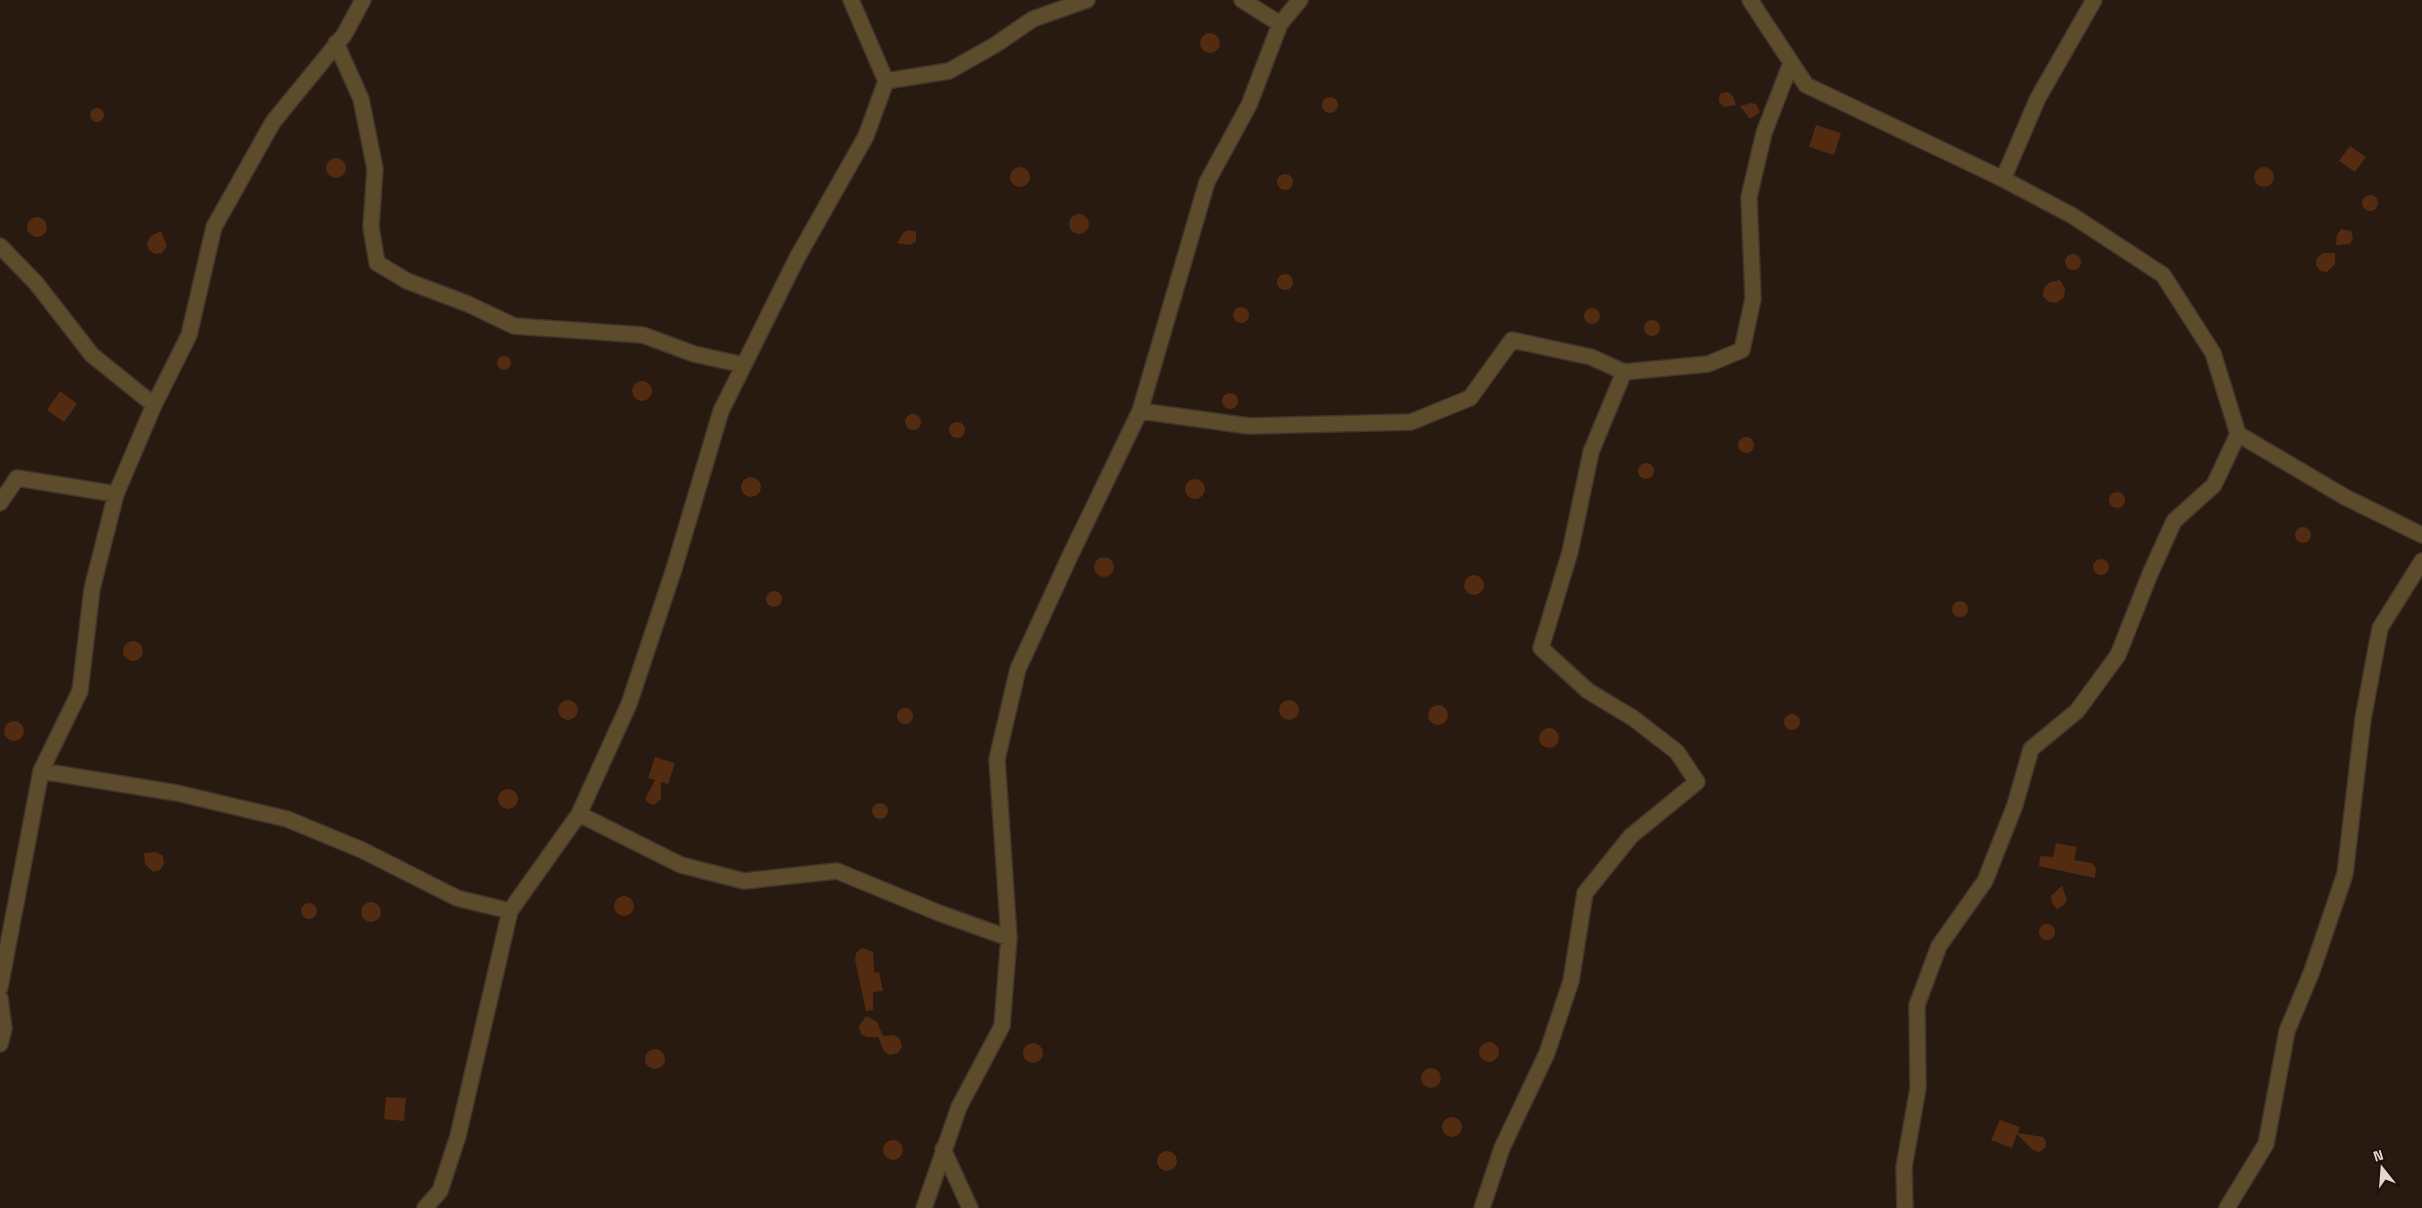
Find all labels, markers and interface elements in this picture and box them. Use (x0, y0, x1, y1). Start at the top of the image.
north arrow (2357, 1143, 2407, 1193)
text: N (2371, 1146, 2385, 1166)

